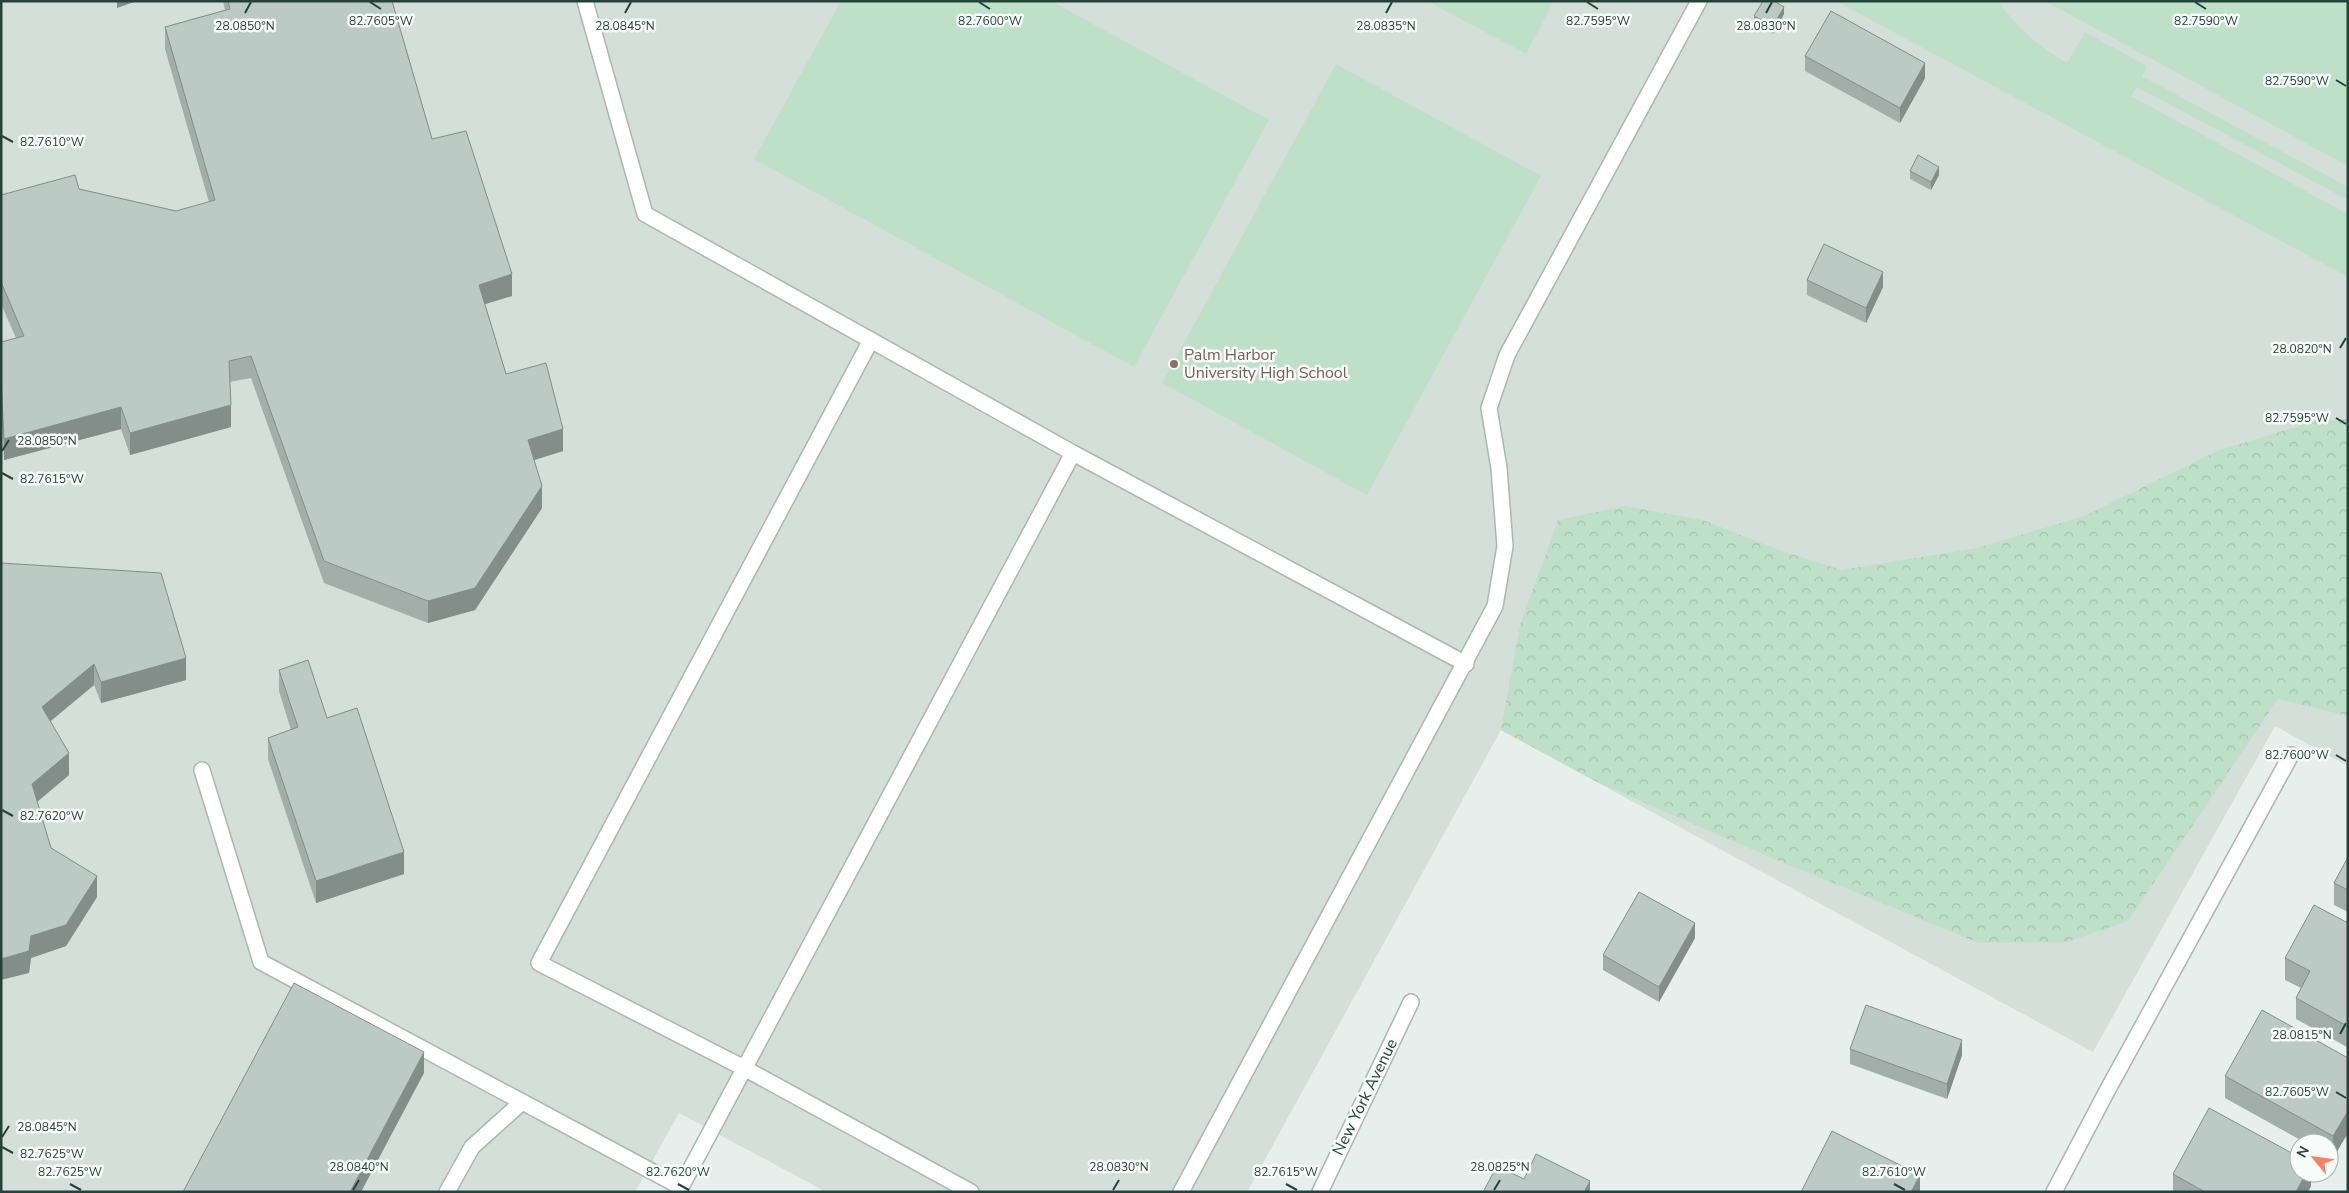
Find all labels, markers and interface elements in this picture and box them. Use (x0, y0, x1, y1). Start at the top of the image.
text: 82.7605°W (349, 13, 413, 29)
text: 82.7600°W (958, 13, 1022, 29)
text: 82.7595°W (1566, 13, 1630, 29)
text: 82.7590°W (2174, 13, 2238, 29)
text: 28.0850°N (215, 18, 275, 34)
text: 28.0845°N (595, 18, 655, 34)
text: 28.0835°N (1356, 18, 1416, 34)
text: 28.0830°N (1736, 18, 1796, 34)
text: 82.7590°W (2265, 73, 2329, 89)
text: 82.7610°W (20, 134, 84, 150)
text: 28.0820°N (2272, 341, 2332, 357)
place label: Palm Harbor University High School (1184, 344, 1348, 384)
marker: Palm Harbor University High School (1168, 358, 1180, 370)
text: 82.7595°W (2265, 410, 2329, 426)
text: 28.0850°N (17, 433, 77, 449)
text: 82.7615°W (20, 471, 84, 487)
text: 82.7600°W (2265, 747, 2329, 763)
text: 82.7620°W (20, 808, 84, 824)
text: 28.0815°N (2272, 1027, 2332, 1043)
street label: New York Avenue (1327, 1035, 1403, 1159)
text: 82.7605°W (2265, 1084, 2329, 1100)
text: 28.0845°N (17, 1119, 77, 1135)
north arrow (2289, 1133, 2339, 1183)
text: N (2292, 1143, 2314, 1161)
text: 82.7625°W (20, 1146, 84, 1162)
text: 28.0840°N (329, 1159, 389, 1175)
text: 28.0830°N (1089, 1159, 1149, 1175)
text: 28.0825°N (1470, 1159, 1530, 1175)
text: 82.7625°W (38, 1164, 102, 1180)
text: 82.7620°W (646, 1164, 710, 1180)
text: 82.7615°W (1254, 1164, 1318, 1180)
text: 82.7610°W (1862, 1164, 1926, 1180)

